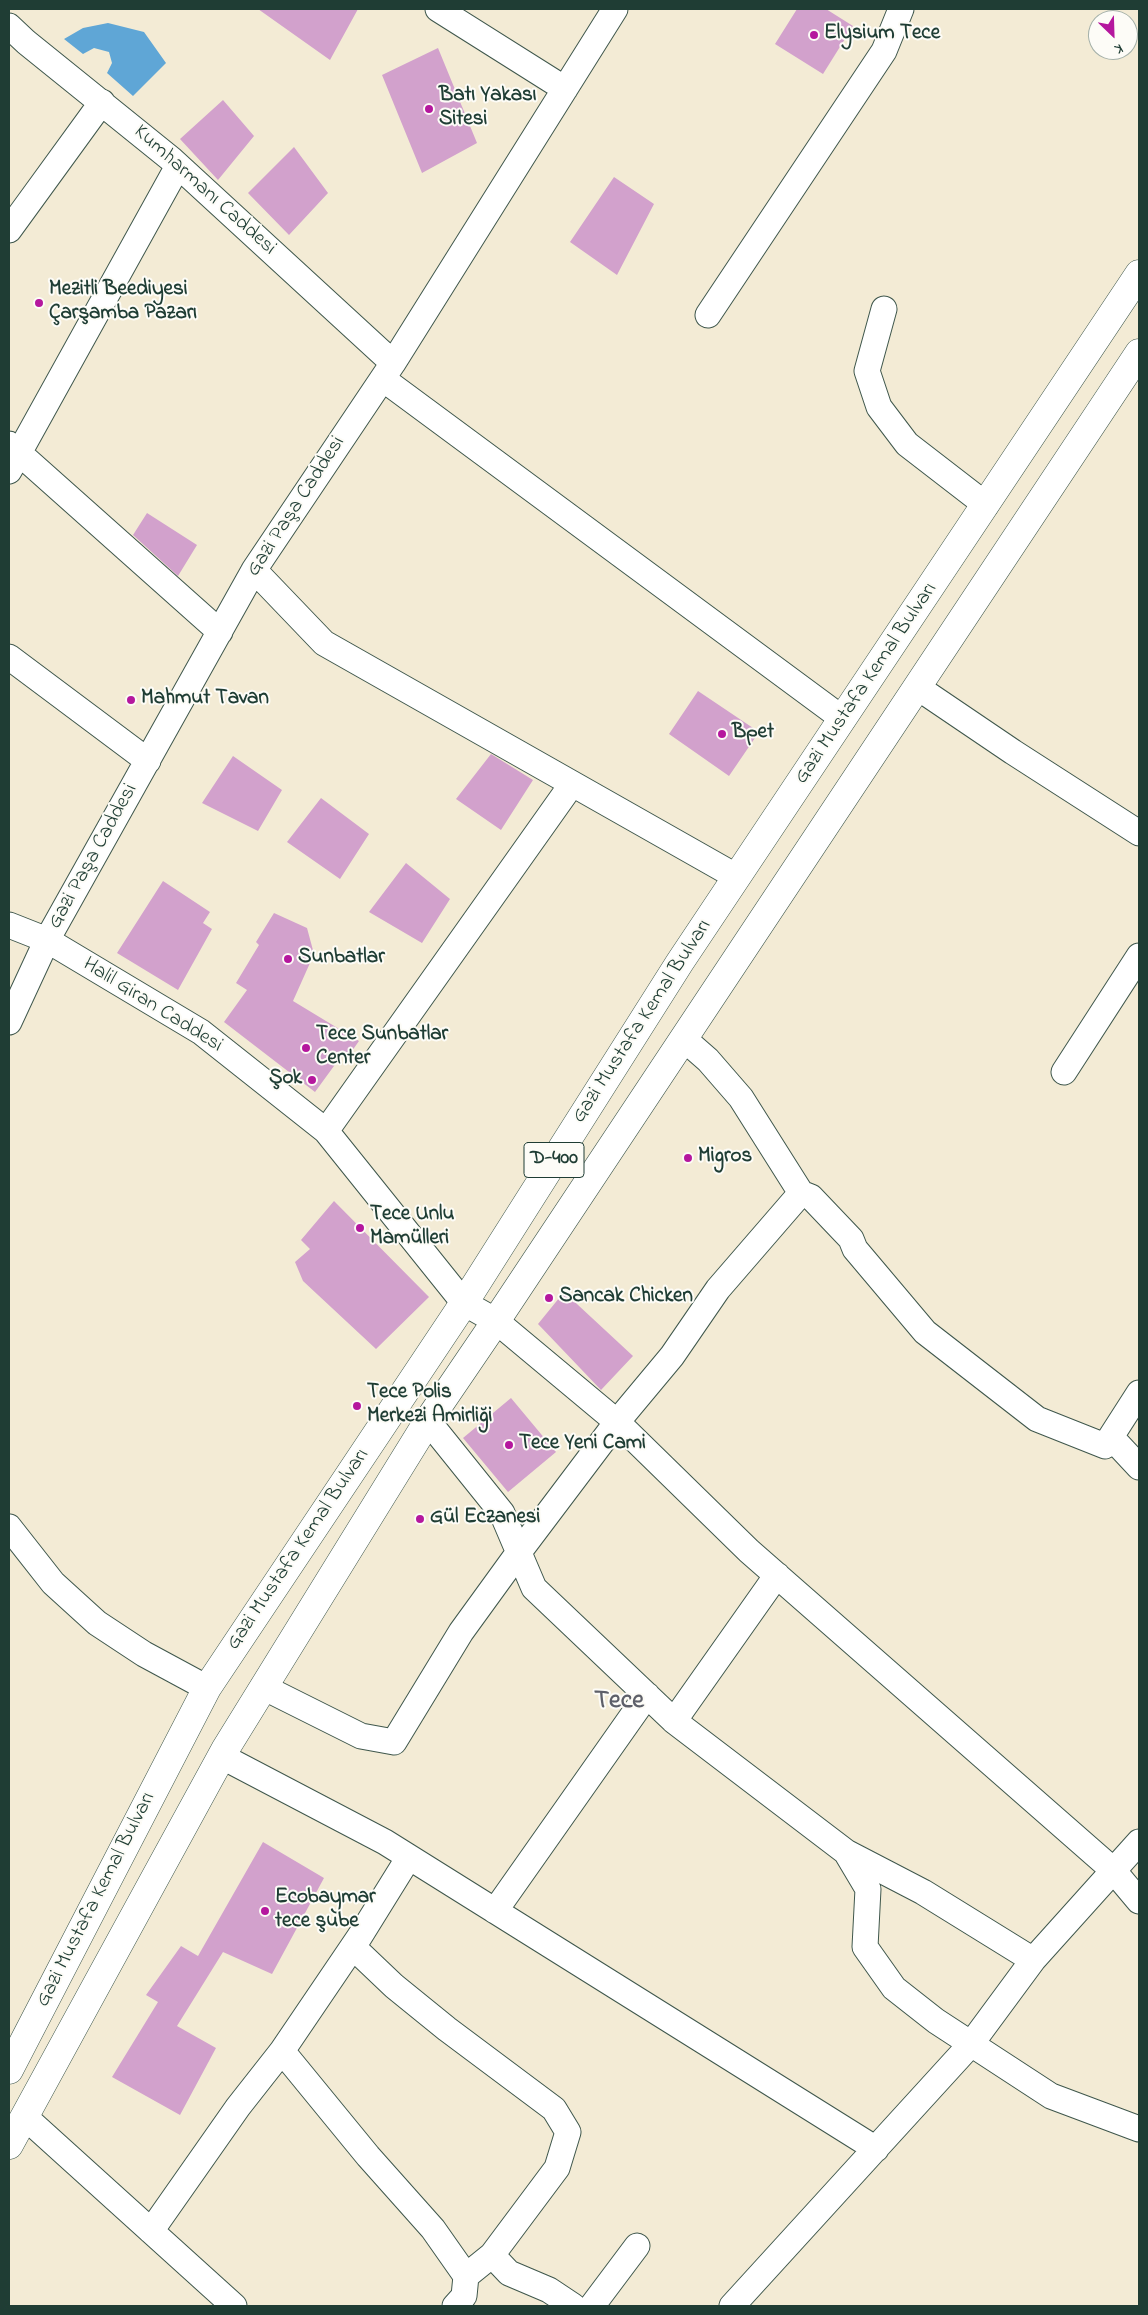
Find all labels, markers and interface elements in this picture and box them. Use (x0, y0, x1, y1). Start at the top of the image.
north arrow (1088, 10, 1138, 60)
place label: Elysium Tece (824, 22, 940, 48)
marker: Elysium Tece (808, 29, 820, 41)
text: K (1112, 37, 1126, 59)
place label: Batı Yakası Sitesi (439, 84, 537, 134)
marker: Batı Yakası Sitesi (423, 103, 435, 115)
street label: Kumharmanı Caddesi (127, 120, 281, 262)
place label: Mezitli Beediyesi Çarşamba Pazarı (49, 278, 197, 328)
marker: Mezitli Beediyesi Çarşamba Pazarı (33, 297, 45, 309)
street label: Gazi Paşa Caddesi (242, 432, 352, 582)
street label: Gazi Mustafa Kemal Bulvarı (790, 578, 944, 790)
place label: Mahmut Tavan (141, 687, 269, 713)
marker: Mahmut Tavan (125, 694, 137, 706)
place label: Bpet (732, 721, 774, 747)
marker: Bpet (716, 728, 728, 740)
street label: Gazi Paşa Caddesi (44, 780, 144, 934)
street label: Gazi Mustafa Kemal Bulvarı (568, 915, 718, 1129)
place label: Sunbatlar (298, 946, 385, 972)
street label: Halil Giran Caddesi (77, 953, 227, 1059)
marker: Sunbatlar (282, 953, 294, 965)
place label: Tece Sunbatlar Center (316, 1023, 448, 1073)
marker: Tece Sunbatlar Center (300, 1042, 312, 1054)
place label: Şok (269, 1067, 302, 1093)
marker: Şok (306, 1074, 318, 1086)
road number: D-400 (524, 1142, 584, 1178)
place label: Migros (698, 1145, 752, 1171)
marker: Migros (682, 1152, 694, 1164)
place label: Tece Unlu Mamülleri (370, 1203, 455, 1253)
marker: Tece Unlu Mamülleri (354, 1222, 366, 1234)
place label: Sancak Chicken (559, 1285, 693, 1311)
marker: Sancak Chicken (543, 1292, 555, 1304)
place label: Tece Polis Merkezi Amirliği (367, 1381, 492, 1431)
marker: Tece Polis Merkezi Amirliği (351, 1400, 363, 1412)
place label: Tece Yeni Cami (519, 1432, 646, 1458)
marker: Tece Yeni Cami (503, 1439, 515, 1451)
street label: Gazi Mustafa Kemal Bulvarı (222, 1444, 376, 1656)
place label: Gül Eczanesi (430, 1506, 540, 1532)
marker: Gül Eczanesi (414, 1513, 426, 1525)
district label: Tece (594, 1687, 644, 1719)
street label: Gazi Mustafa Kemal Bulvarı (32, 1788, 162, 2012)
place label: Ecobaymar tece şube (275, 1886, 376, 1936)
marker: Ecobaymar tece şube (259, 1905, 271, 1917)

